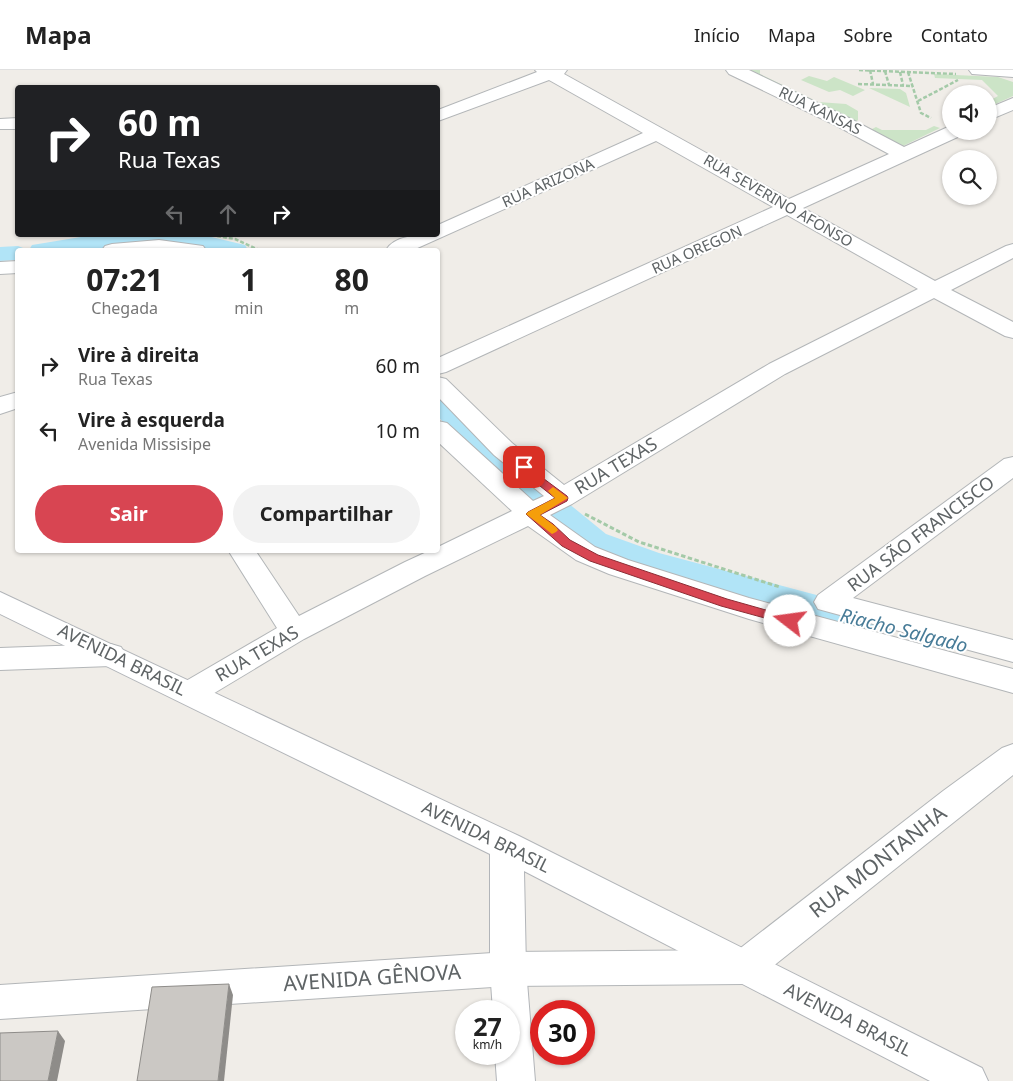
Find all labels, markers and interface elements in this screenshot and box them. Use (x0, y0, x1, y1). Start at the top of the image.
text: Mapa (25, 18, 92, 51)
text: Início (694, 23, 740, 47)
text: Mapa (768, 23, 816, 47)
text: Sobre (844, 23, 893, 47)
text: Contato (921, 23, 988, 47)
street label: RUA KANSAS (776, 81, 865, 139)
map controls (942, 85, 997, 205)
button: sound (942, 85, 997, 140)
text: 60 m (118, 99, 201, 146)
icon: right (35, 105, 100, 170)
text: Rua Texas (118, 144, 221, 174)
street label: RUA SEVERINO AFONSO (700, 149, 857, 251)
button: search (942, 150, 997, 205)
street label: RUA ARIZONA (498, 153, 597, 211)
icon: left (161, 200, 189, 228)
icon: ahead (214, 200, 242, 228)
icon: right (267, 200, 295, 228)
street label: RUA OREGON (648, 220, 745, 278)
text: 07:21 (86, 259, 163, 300)
text: 1 (240, 259, 257, 300)
text: 80 (334, 259, 369, 300)
text: Chegada (91, 297, 158, 319)
text: min (234, 297, 263, 319)
text: m (344, 297, 359, 319)
text: Vire à direita (78, 342, 199, 368)
icon: right (35, 352, 63, 380)
text: 60 m (376, 353, 420, 379)
text: Rua Texas (78, 368, 153, 390)
text: Vire à esquerda (78, 407, 225, 433)
icon: left (35, 417, 63, 445)
text: 10 m (376, 418, 420, 444)
street label: RUA TEXAS (570, 431, 661, 499)
text: Avenida Missisipe (78, 433, 211, 455)
pin (503, 446, 545, 488)
icon: arrive (510, 453, 538, 481)
street label: RUA SÃO FRANCISCO (842, 470, 999, 596)
button: Sair (35, 485, 223, 543)
button: Compartilhar (233, 485, 420, 543)
position arrow (763, 594, 815, 646)
water label: Riacho Salgado (837, 602, 971, 658)
street label: AVENIDA BRASIL (54, 618, 191, 701)
street label: RUA TEXAS (211, 620, 303, 687)
street label: AVENIDA BRASIL (418, 795, 555, 878)
street label: RUA MONTANHA (803, 798, 952, 924)
street label: AVENIDA GÊNOVA (282, 957, 462, 997)
street label: AVENIDA BRASIL (781, 977, 916, 1062)
speed limit sign: 30 (530, 1000, 595, 1065)
text: 27 (473, 1009, 502, 1043)
text: km/h (473, 1036, 502, 1053)

